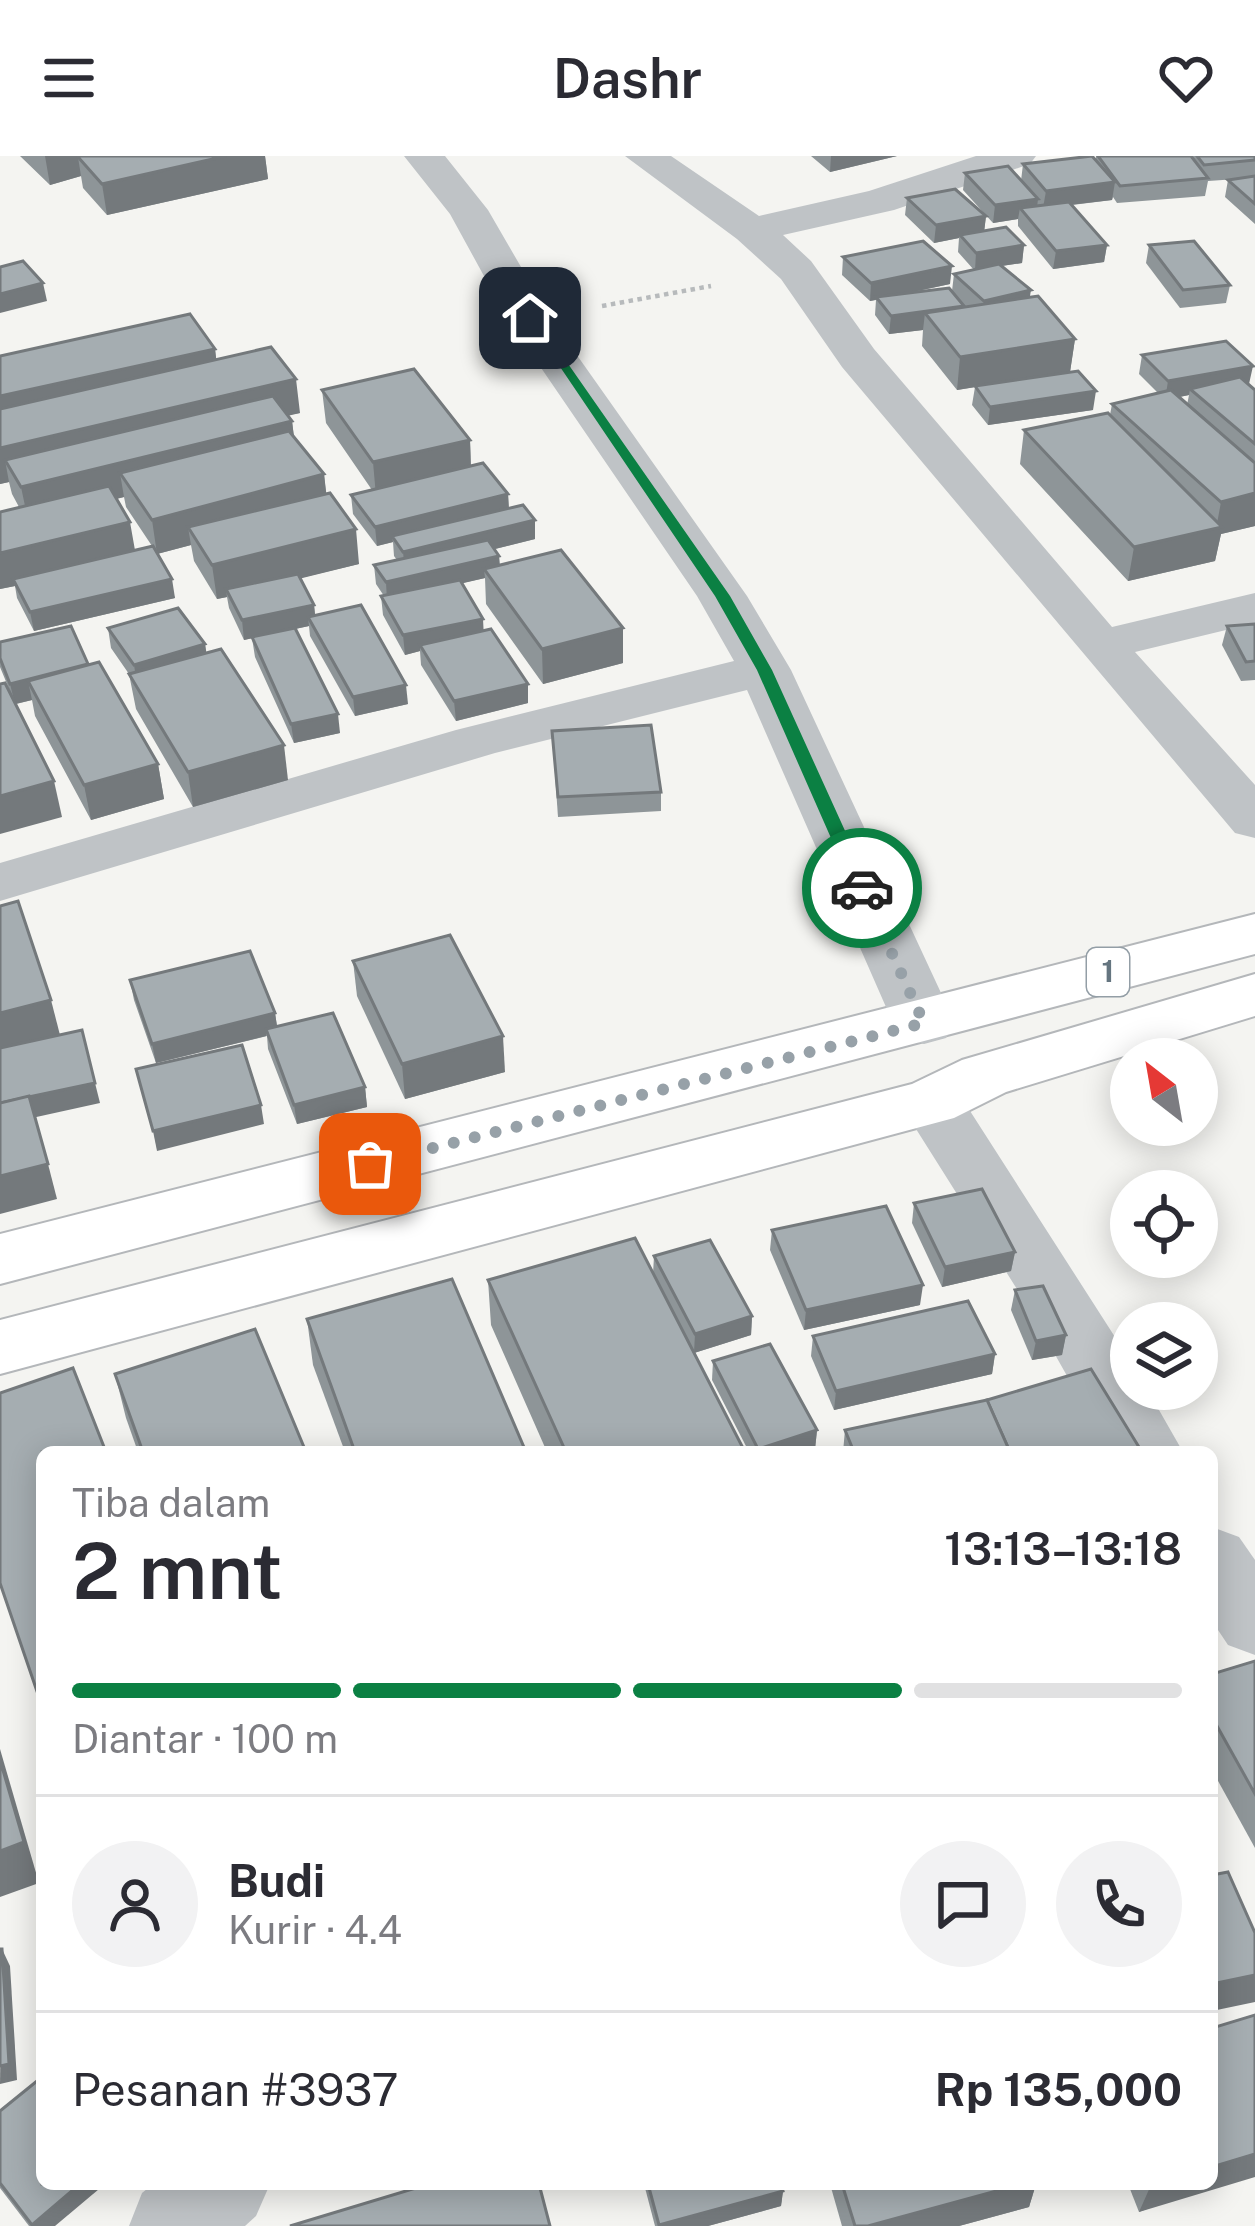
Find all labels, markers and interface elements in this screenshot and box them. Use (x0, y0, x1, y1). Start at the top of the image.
icon: menu (36, 45, 102, 111)
icon: heart (1153, 45, 1219, 111)
text: Dashr (553, 47, 702, 110)
pin (479, 267, 581, 369)
icon: home (497, 285, 563, 351)
courier (802, 828, 922, 948)
icon: car (829, 855, 895, 921)
road number: 1 (1087, 948, 1129, 996)
north arrow (1110, 1038, 1218, 1146)
map controls (1110, 1038, 1218, 1410)
pin (319, 1113, 421, 1215)
icon: bag (337, 1131, 403, 1197)
button: locate (1110, 1170, 1218, 1278)
button: layers (1110, 1302, 1218, 1410)
text: Tiba dalam (72, 1480, 270, 1526)
text: 13:13–13:18 (944, 1522, 1182, 1575)
text: 2 mnt (72, 1525, 283, 1617)
text: Diantar · 100 m (72, 1716, 338, 1762)
button: person (72, 1841, 198, 1967)
button: chat (900, 1841, 1026, 1967)
button: phone (1056, 1841, 1182, 1967)
text: Budi (228, 1854, 325, 1907)
text: Kurir · 4.4 (228, 1907, 402, 1953)
text: Pesanan #3937 (72, 2063, 399, 2116)
text: Rp 135,000 (935, 2063, 1182, 2116)

